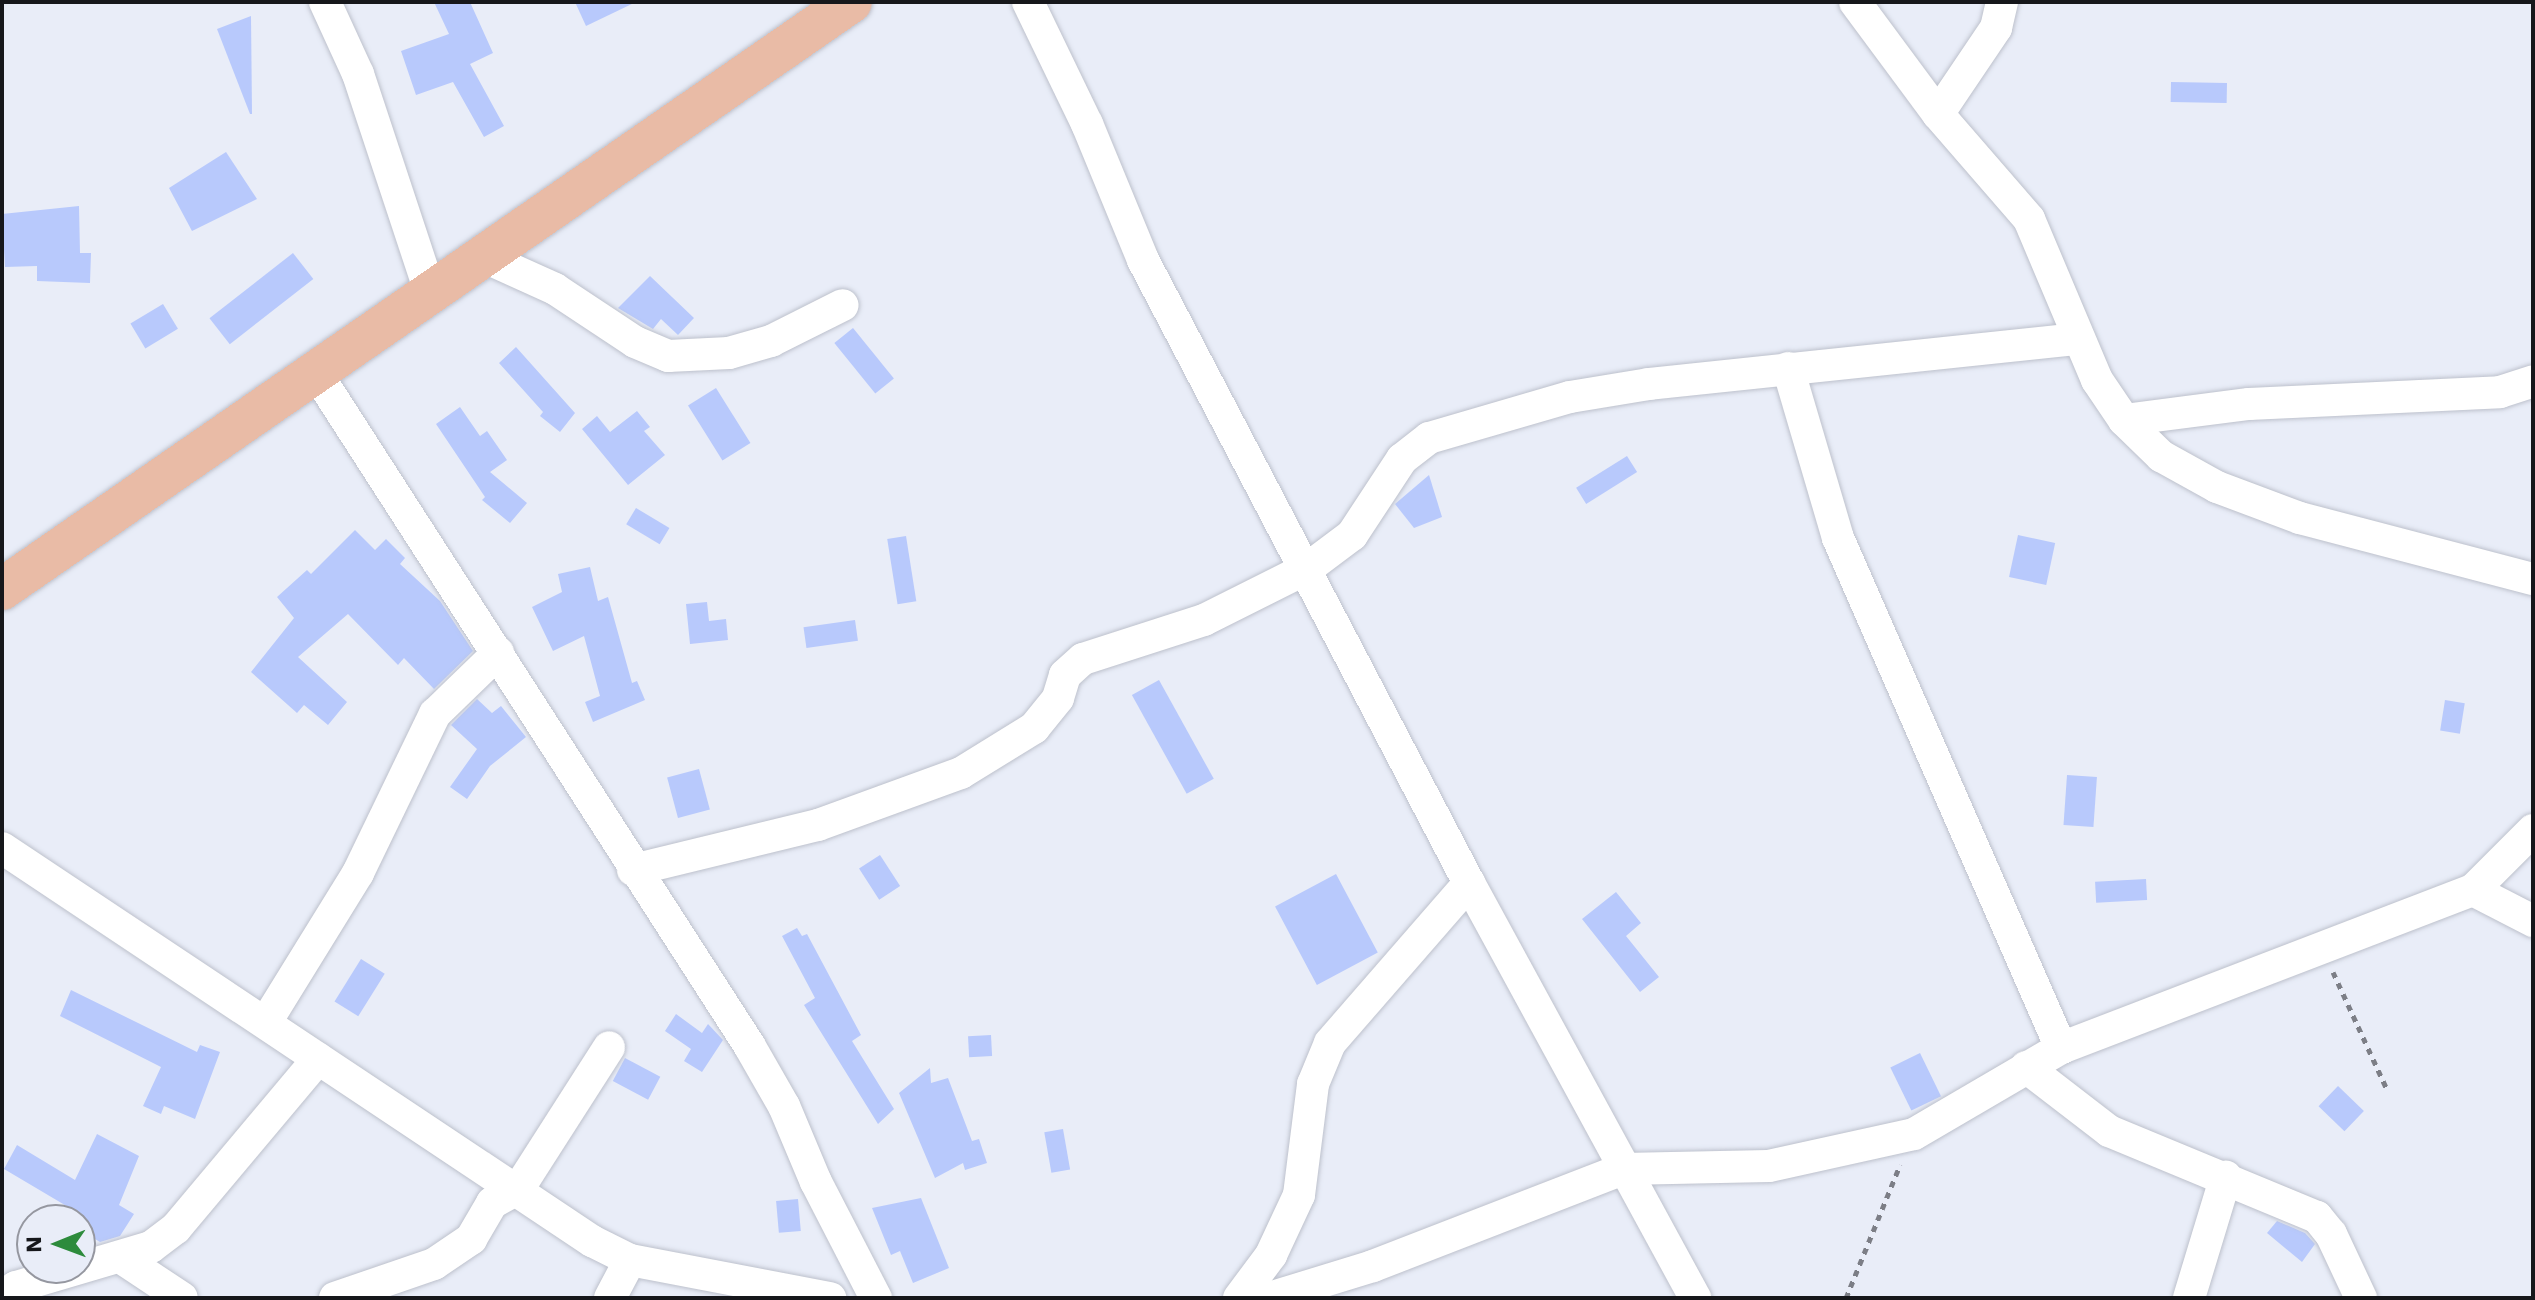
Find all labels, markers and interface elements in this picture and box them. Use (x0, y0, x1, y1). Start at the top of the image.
north arrow (16, 1204, 96, 1284)
text: N (21, 1236, 46, 1253)

